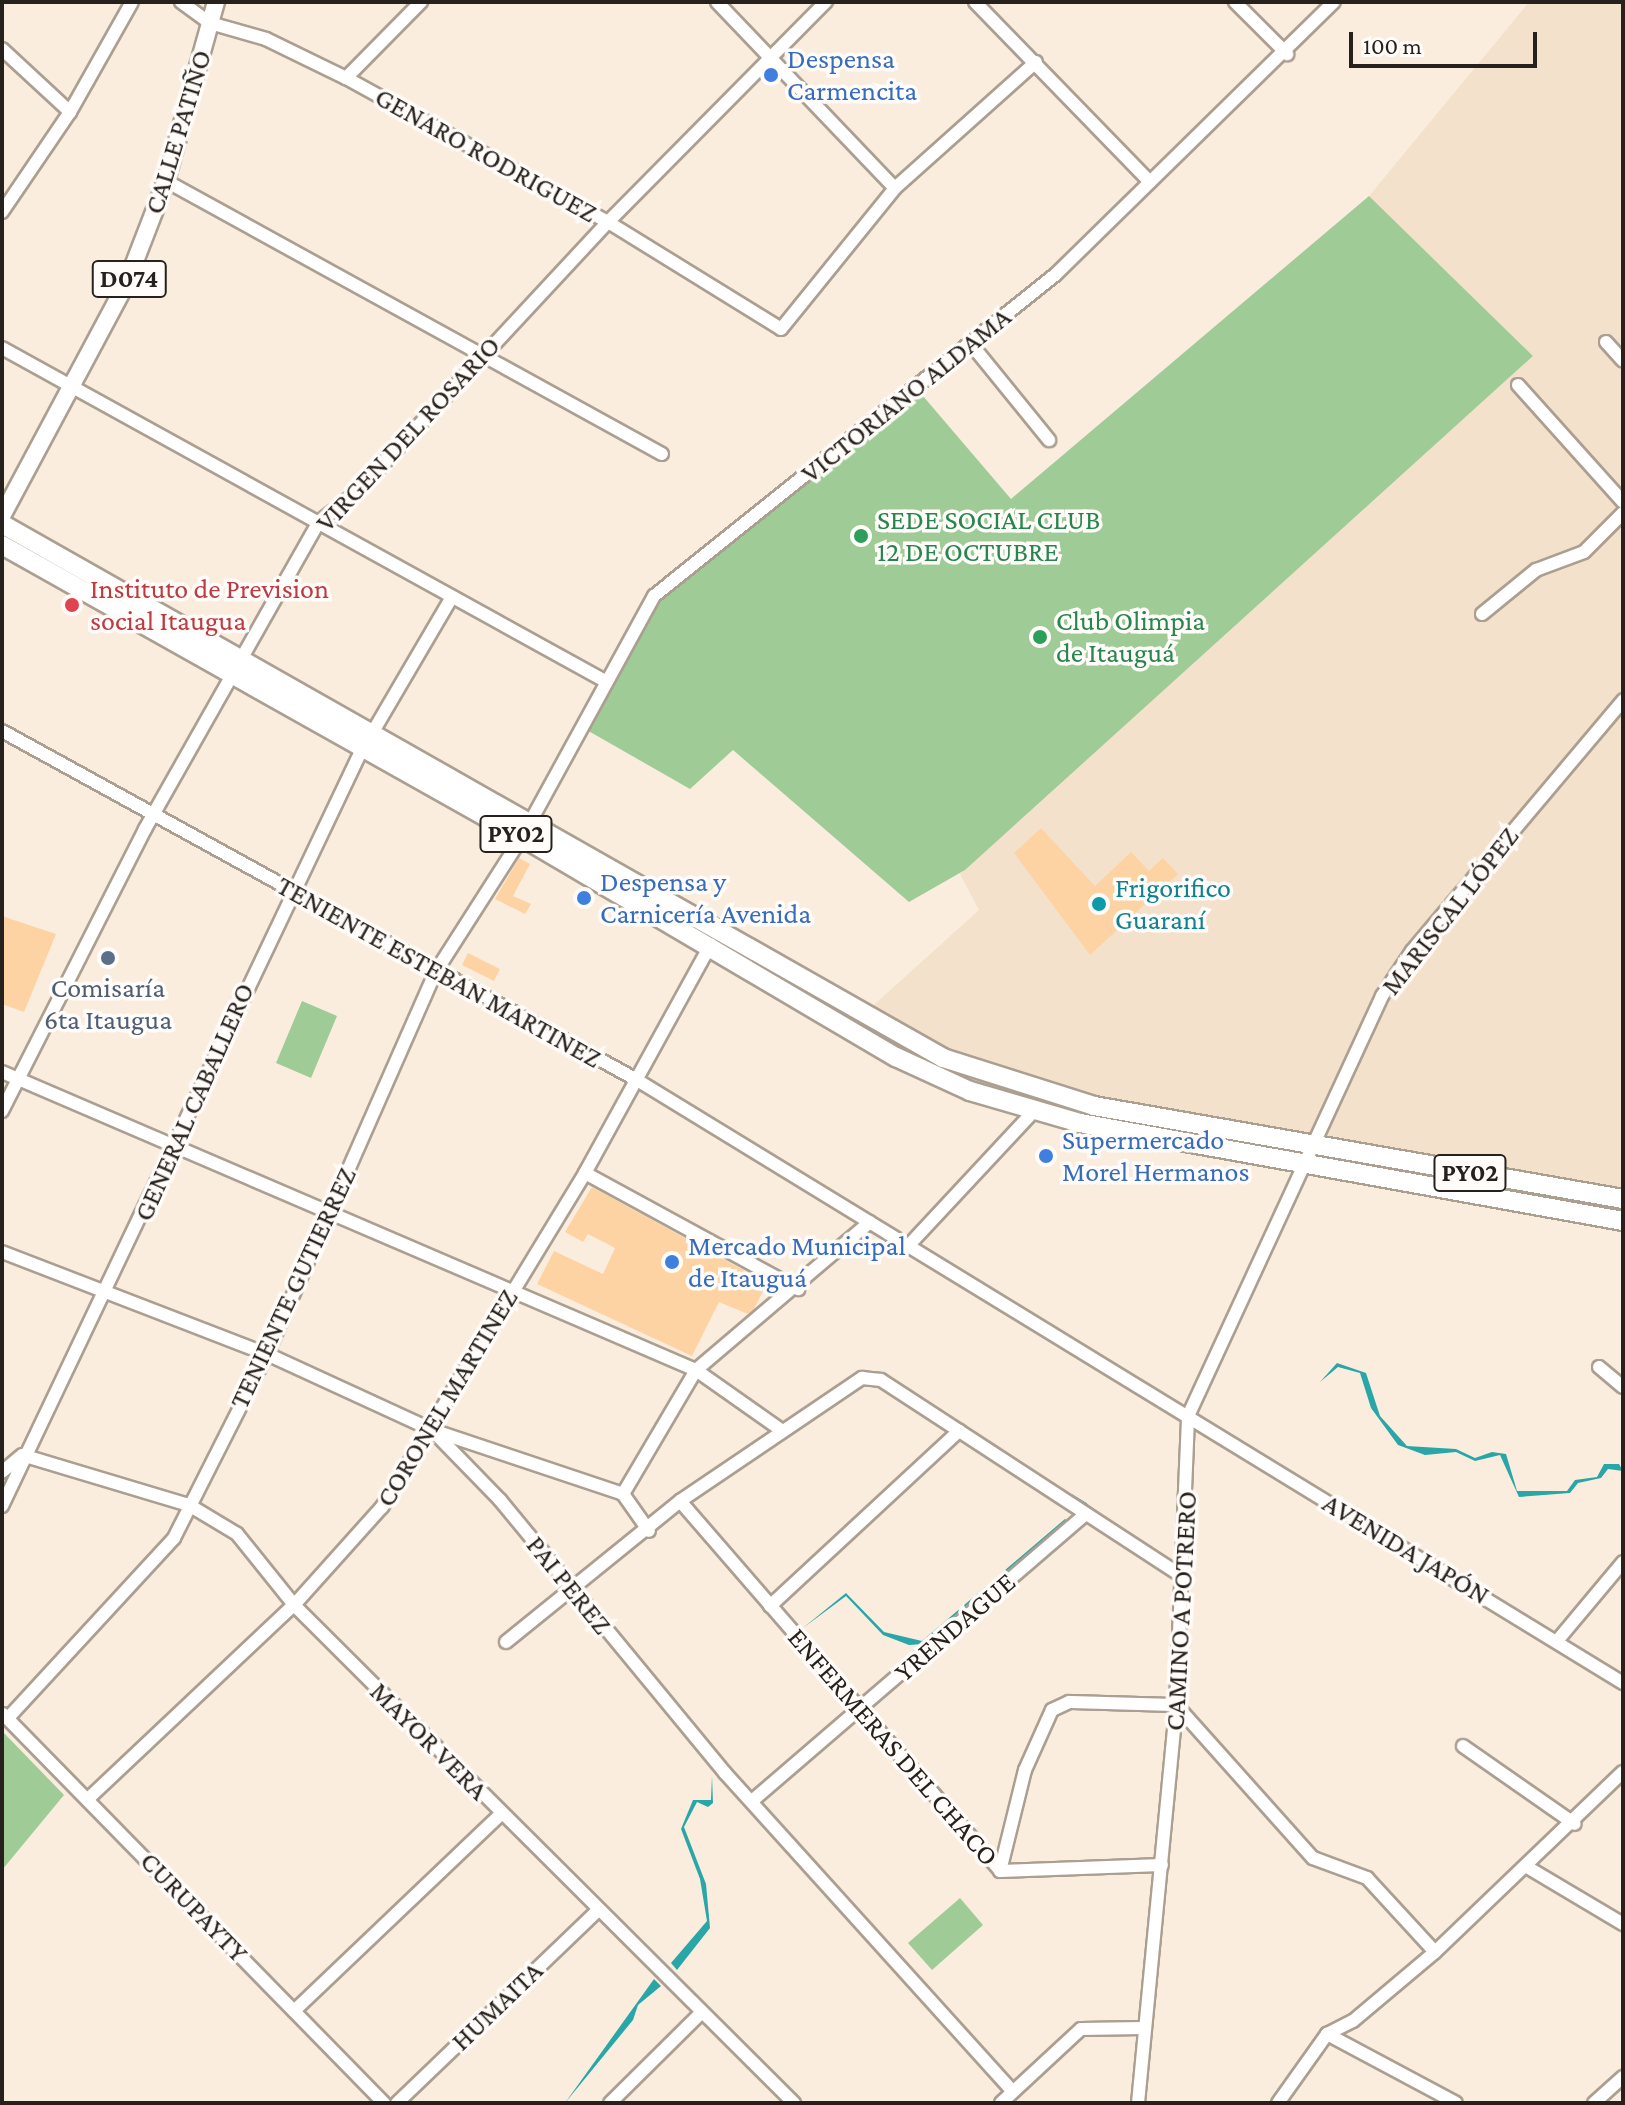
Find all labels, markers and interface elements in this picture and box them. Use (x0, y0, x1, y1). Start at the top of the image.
scale bar (1353, 16, 1541, 66)
text: 100 m (1363, 32, 1422, 59)
place label: Despensa Carmencita (787, 42, 917, 108)
street label: CALLE PATIÑO (137, 46, 219, 218)
marker: Despensa Carmencita (762, 66, 780, 84)
street label: GENARO RODRIGUEZ (369, 80, 603, 230)
road number: D074 (91, 257, 167, 301)
street label: VICTORIANO ALDAMA (794, 300, 1018, 490)
street label: VIRGEN DEL ROSARIO (309, 329, 507, 539)
place label: SEDE SOCIAL CLUB 12 DE OCTUBRE (877, 503, 1100, 569)
marker: SEDE SOCIAL CLUB 12 DE OCTUBRE (852, 527, 870, 545)
place label: Instituto de Prevision social Itaugua (90, 572, 329, 638)
marker: Instituto de Prevision social Itaugua (61, 594, 83, 616)
place label: Club Olimpia de Itauguá (1056, 604, 1205, 670)
marker: Club Olimpia de Itauguá (1031, 628, 1049, 646)
road number: PY02 (478, 812, 554, 856)
street label: MARISCAL LÓPEZ (1374, 820, 1526, 1002)
place label: Despensa y Carnicería Avenida (600, 865, 811, 931)
street label: TENIENTE ESTEBAN MARTINEZ (271, 869, 607, 1075)
place label: Frigorifico Guaraní (1115, 871, 1231, 937)
marker: Despensa y Carnicería Avenida (575, 889, 593, 907)
marker: Frigorifico Guaraní (1090, 895, 1108, 913)
marker: Comisaría 6ta Itaugua (99, 949, 117, 967)
place label: Comisaría 6ta Itaugua (44, 971, 172, 1037)
street label: GENERAL CABALLERO (126, 978, 262, 1226)
place label: Supermercado Morel Hermanos (1062, 1123, 1249, 1189)
marker: Supermercado Morel Hermanos (1037, 1147, 1055, 1165)
road number: PY02 (1432, 1151, 1508, 1195)
street label: TENIENTE GUTIERREZ (222, 1162, 364, 1414)
place label: Mercado Municipal de Itauguá (688, 1229, 906, 1295)
marker: Mercado Municipal de Itauguá (663, 1253, 681, 1271)
street label: CORONEL MARTINEZ (369, 1283, 525, 1513)
street label: AVENIDA JAPÓN (1316, 1486, 1496, 1612)
street label: CAMINO A POTRERO (1158, 1490, 1204, 1732)
street label: PAI PEREZ (519, 1529, 619, 1641)
street label: YRENDAGUE (888, 1565, 1022, 1689)
street label: ENFERMERAS DEL CHACO (780, 1621, 1006, 1873)
street label: MAYOR VERA (363, 1675, 495, 1807)
street label: CURUPAYTY (133, 1845, 255, 1969)
street label: HUMAITA (444, 1954, 550, 2058)

